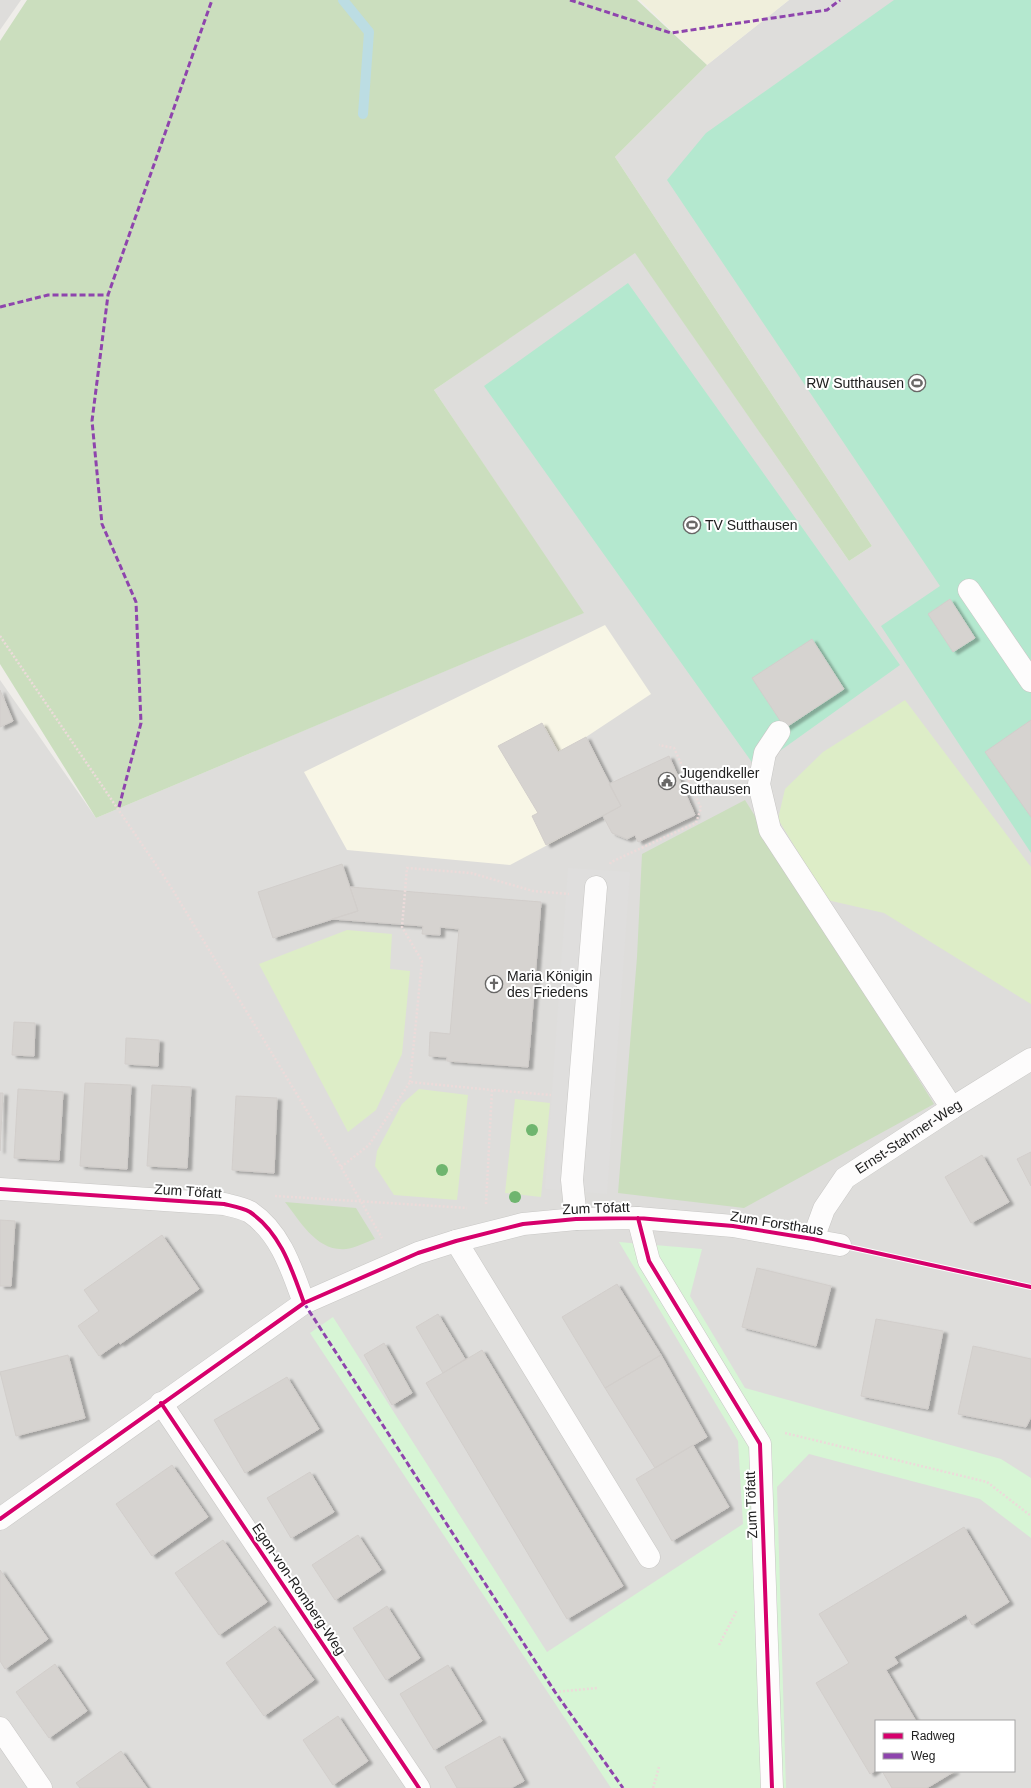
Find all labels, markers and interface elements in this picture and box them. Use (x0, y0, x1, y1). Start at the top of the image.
sports icon: RW Sutthausen (907, 373, 927, 393)
place label: RW Sutthausen (806, 375, 904, 391)
sports icon: TV Sutthausen (682, 515, 702, 535)
place label: TV Sutthausen (705, 517, 798, 533)
place label: Jugendkeller Sutthausen (680, 765, 760, 797)
public building icon: Jugendkeller Sutthausen (657, 771, 677, 791)
place label: Maria Königin des Friedens (507, 968, 593, 1000)
church icon: Maria Königin des Friedens (484, 974, 504, 994)
street label: Ernst-Stahmer-Weg (852, 1096, 964, 1177)
street label: Zum Töfatt (154, 1181, 222, 1201)
street label: Zum Töfatt (562, 1199, 630, 1217)
street label: Zum Forsthaus (729, 1208, 825, 1238)
street label: Zum Töfatt (742, 1471, 760, 1539)
street label: Egon-von-Romberg-Weg (249, 1520, 349, 1658)
legend (875, 1720, 1015, 1772)
text: Radweg (911, 1729, 955, 1743)
text: Weg (911, 1749, 935, 1763)

